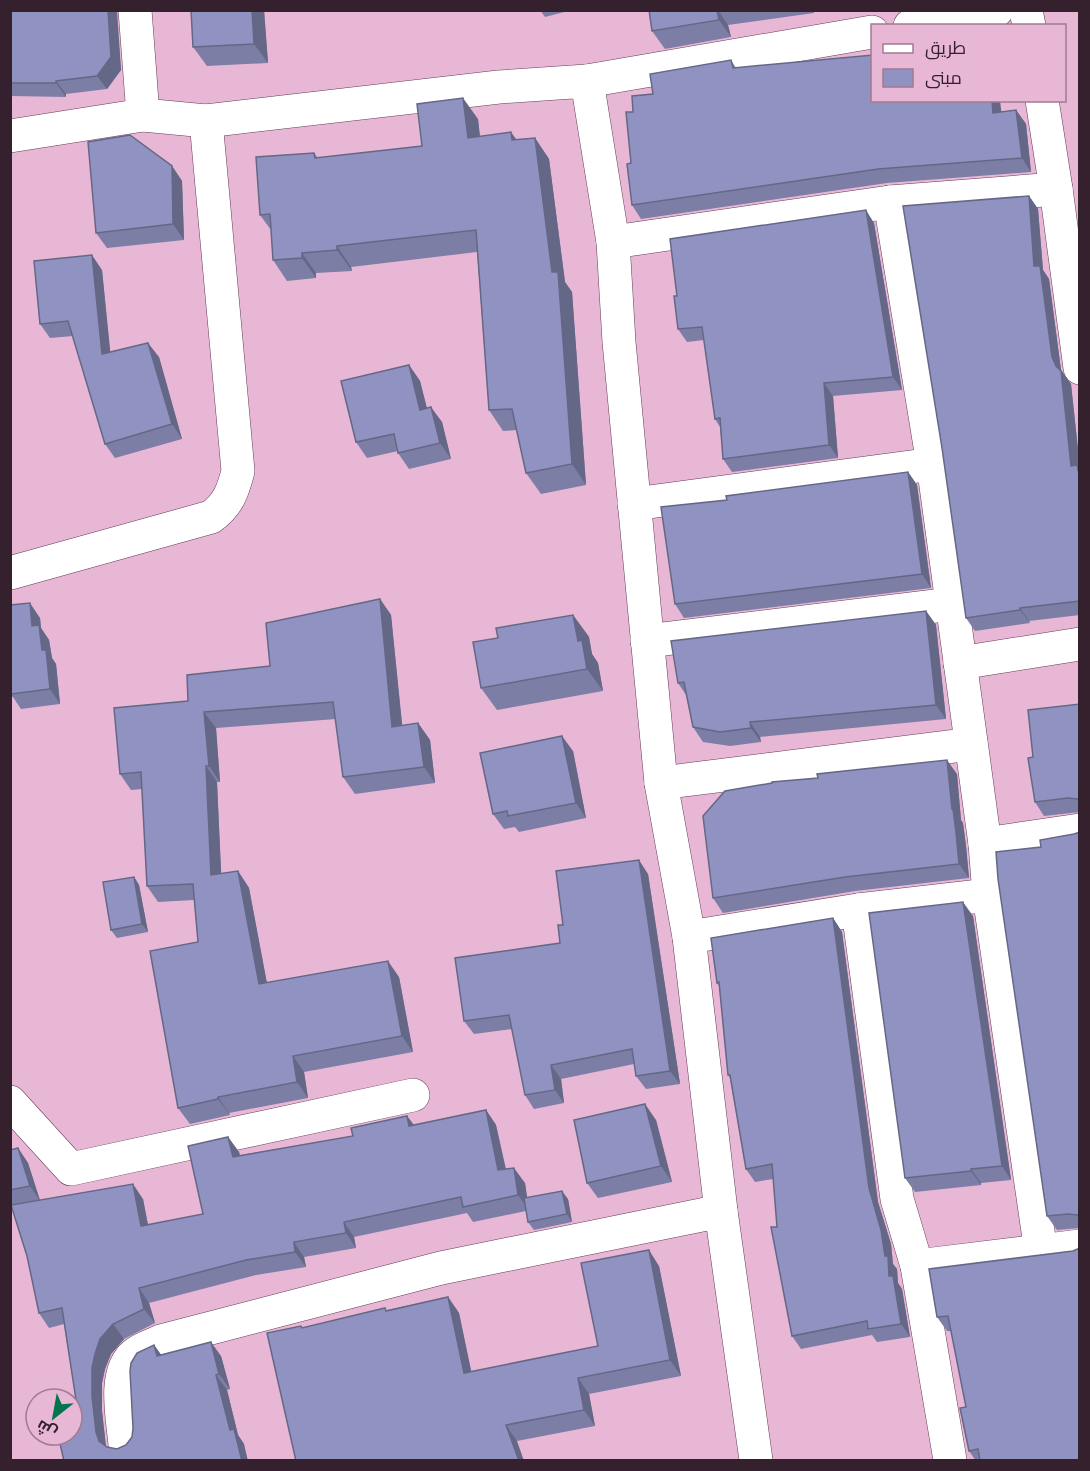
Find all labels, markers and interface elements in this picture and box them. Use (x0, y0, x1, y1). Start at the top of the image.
legend (871, 24, 1066, 102)
text: طريق (925, 36, 966, 60)
text: مبنى (925, 66, 962, 89)
north arrow (24, 1387, 84, 1447)
text: ش (32, 1416, 60, 1444)

